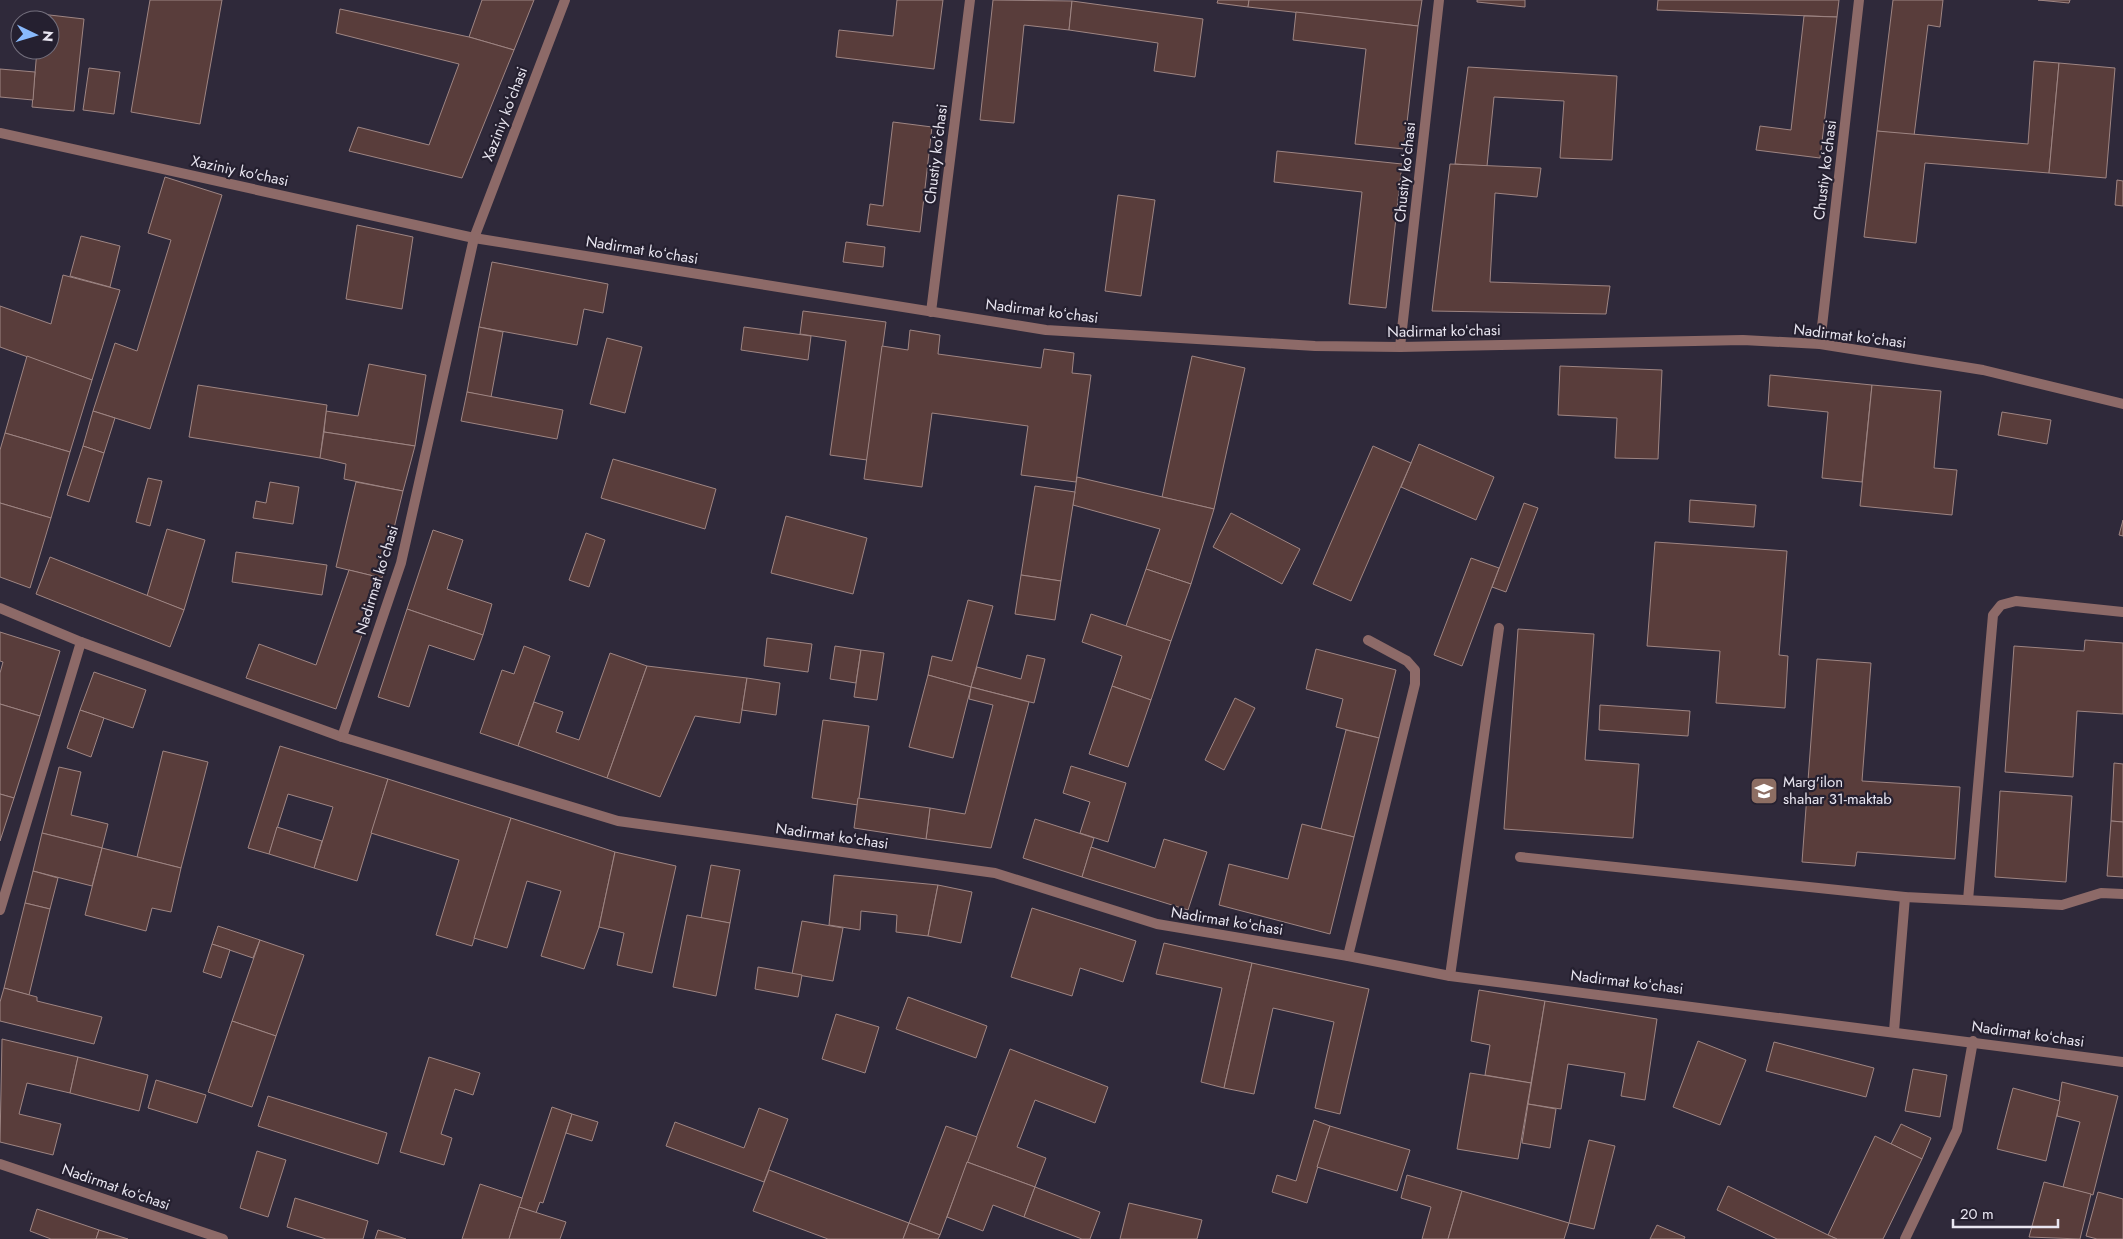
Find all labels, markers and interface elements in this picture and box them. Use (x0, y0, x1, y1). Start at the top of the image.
north arrow (10, 10, 60, 60)
text: N (38, 30, 58, 43)
street label: Xaziniy koʻchasi (477, 64, 533, 164)
street label: Chustiy koʻchasi (919, 103, 953, 205)
street label: Chustiy koʻchasi (1808, 119, 1842, 221)
street label: Chustiy koʻchasi (1389, 121, 1421, 223)
street label: Xaziniy ko'chasi (189, 150, 291, 192)
street label: Nadirmat koʻchasi (584, 230, 700, 270)
street label: Nadirmat koʻchasi (984, 293, 1100, 329)
street label: Nadirmat koʻchasi (1792, 318, 1908, 354)
street label: Nadirmat koʻchasi (1387, 319, 1501, 343)
street label: Nadirmat koʻchasi (350, 522, 404, 638)
place label: Marg'ilon shahar 31-maktab (1783, 771, 1892, 810)
school or university icon: Marg'ilon shahar 31-maktab (1749, 776, 1779, 806)
street label: Nadirmat koʻchasi (774, 817, 890, 855)
street label: Nadirmat koʻchasi (1169, 901, 1285, 941)
street label: Nadirmat koʻchasi (1569, 964, 1685, 1000)
street label: Nadirmat koʻchasi (1970, 1015, 2086, 1053)
street label: Nadirmat koʻchasi (59, 1158, 173, 1216)
scale bar (1953, 1196, 2058, 1228)
text: 20 m (1960, 1203, 1994, 1225)

